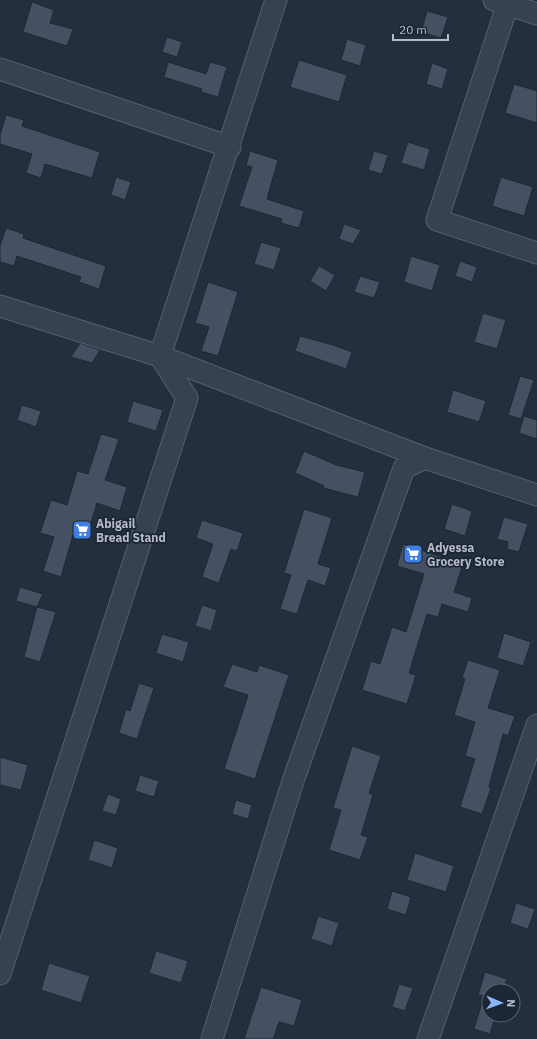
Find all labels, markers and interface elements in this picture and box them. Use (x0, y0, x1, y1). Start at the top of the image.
scale bar (393, 16, 448, 42)
text: 20 m (399, 22, 427, 37)
place label: Abigail Bread Stand (96, 516, 166, 545)
supermarket icon: Abigail Bread Stand (71, 519, 93, 541)
place label: Adyessa Grocery Store (427, 540, 505, 569)
supermarket icon: Adyessa Grocery Store (402, 543, 424, 565)
north arrow (481, 983, 521, 1023)
text: N (504, 999, 518, 1008)

